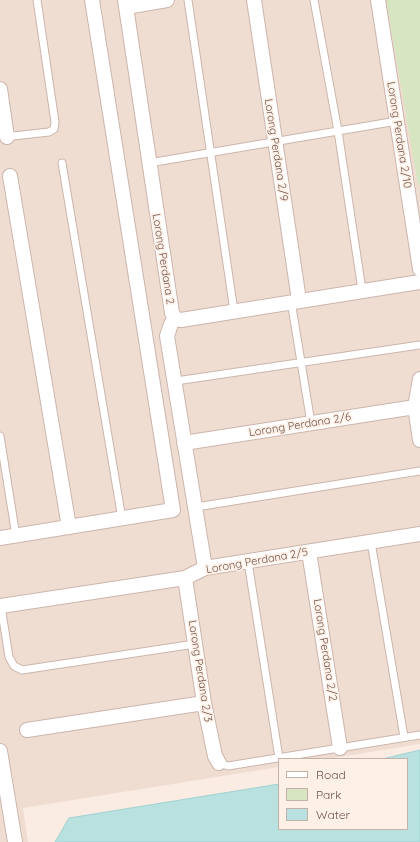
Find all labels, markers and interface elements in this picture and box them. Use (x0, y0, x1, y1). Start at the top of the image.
street label: Lorong Perdana 2/10 (384, 81, 414, 189)
street label: Lorong Perdana 2/9 (261, 98, 291, 202)
street label: Lorong Perdana 2 (149, 213, 177, 305)
street label: Lorong Perdana 2/6 (248, 410, 352, 440)
street label: Lorong Perdana 2/5 (205, 546, 309, 576)
street label: Lorong Perdana 2/2 (310, 598, 340, 702)
street label: Lorong Perdana 2/3 (185, 619, 215, 723)
legend (278, 758, 408, 830)
text: Road (316, 767, 346, 782)
text: Park (316, 787, 341, 802)
text: Water (316, 807, 350, 822)

